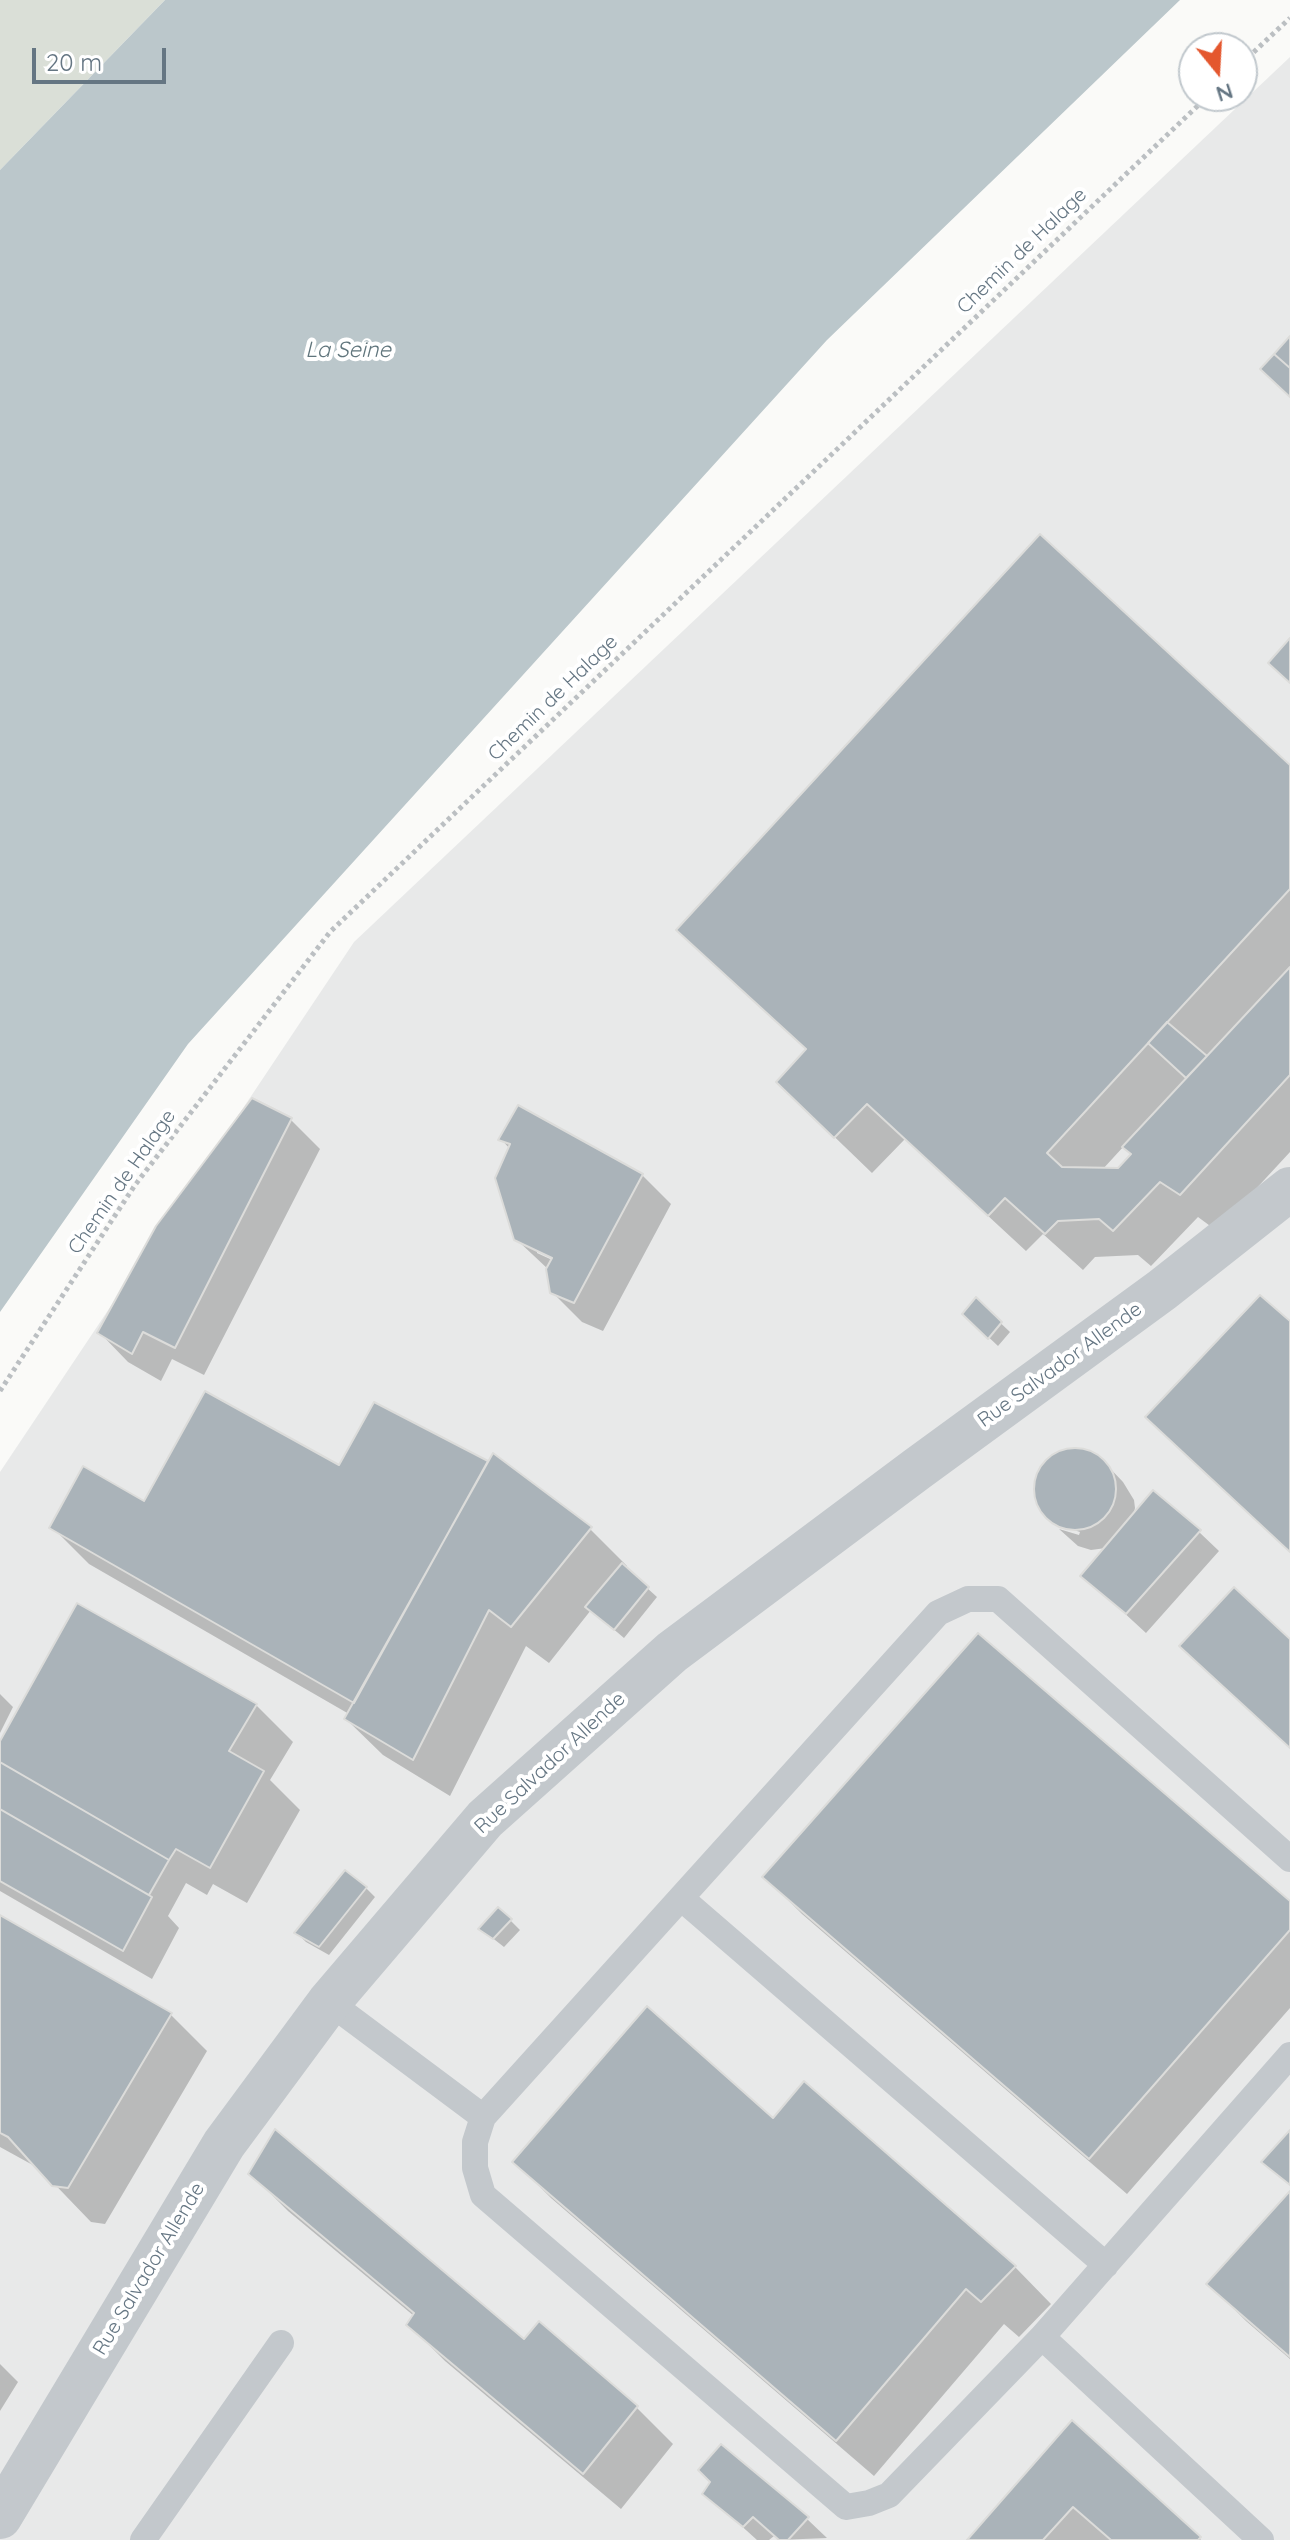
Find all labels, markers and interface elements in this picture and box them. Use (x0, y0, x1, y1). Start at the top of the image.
scale bar (36, 32, 170, 82)
north arrow (1178, 32, 1258, 112)
text: 20 m (46, 47, 102, 77)
text: N (1213, 77, 1237, 109)
street label: Chemin de Halage (952, 183, 1092, 319)
water label: La Seine (305, 337, 391, 363)
street label: Chemin de Halage (483, 630, 623, 766)
street label: Chemin de Halage (63, 1105, 181, 1259)
street label: Rue Salvador Allende (973, 1297, 1147, 1433)
street label: Rue Salvador Allende (470, 1687, 630, 1839)
street label: Rue Salvador Allende (88, 2178, 210, 2360)

